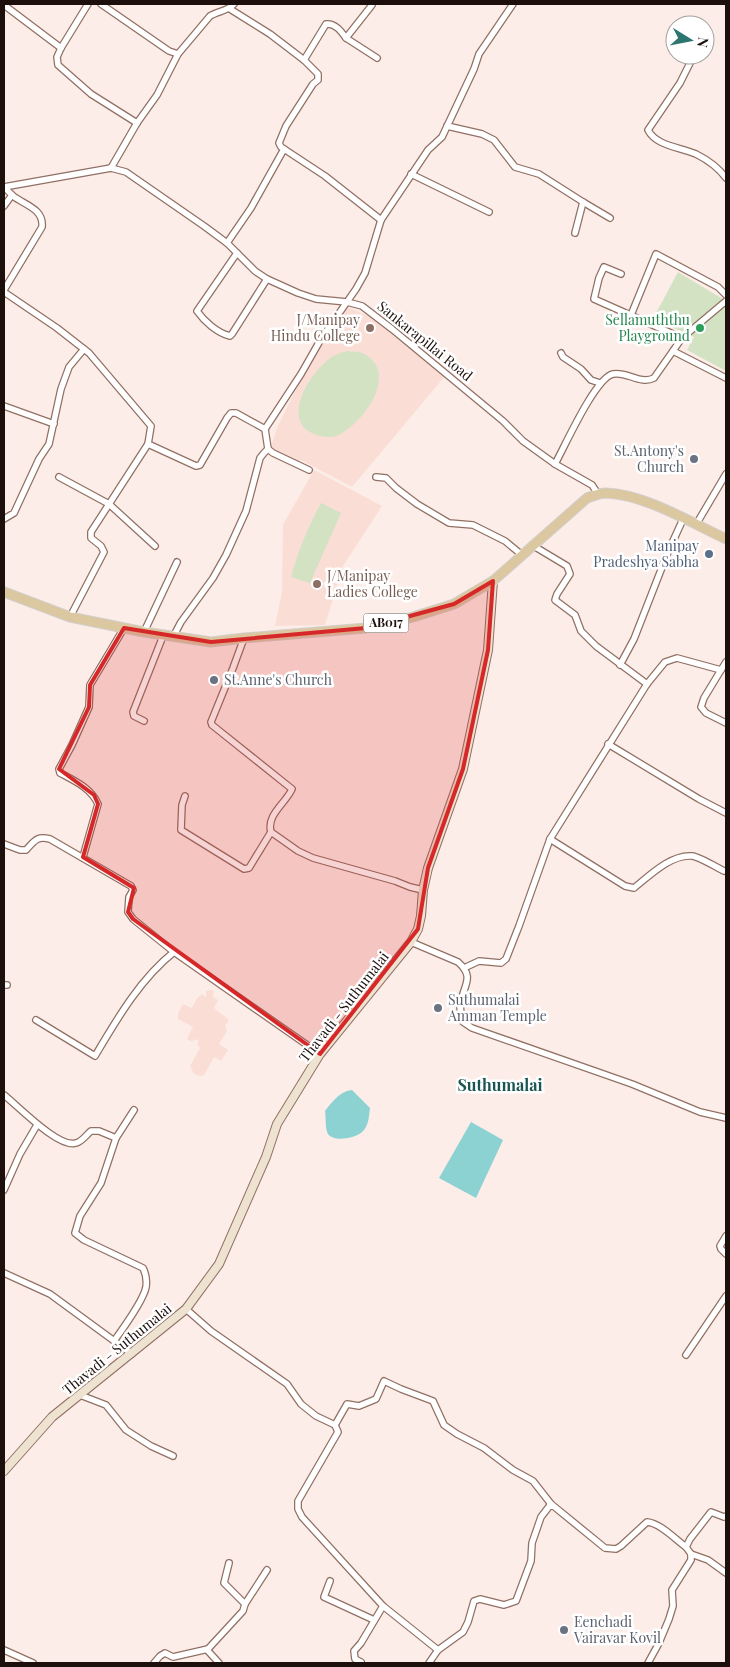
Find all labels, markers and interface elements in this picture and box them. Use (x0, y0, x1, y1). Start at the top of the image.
north arrow (665, 15, 715, 65)
text: N (693, 36, 714, 49)
street label: Sankarapillai Road (374, 296, 477, 385)
place label: J/Manipay Hindu College (271, 310, 360, 345)
place label: Sellamuththu Playground (605, 310, 690, 345)
marker: J/Manipay Hindu College (364, 322, 376, 334)
marker: Sellamuththu Playground (694, 322, 706, 334)
place label: St.Antony's Church (614, 441, 685, 476)
marker: St.Antony's Church (688, 453, 700, 465)
place label: Manipay Pradeshya Sabha (593, 536, 699, 571)
marker: Manipay Pradeshya Sabha (703, 548, 715, 560)
place label: J/Manipay Ladies College (326, 566, 418, 601)
marker: J/Manipay Ladies College (311, 578, 323, 590)
road number: AB017 (364, 614, 408, 632)
place label: St.Anne's Church (224, 670, 333, 689)
marker: St.Anne's Church (208, 674, 220, 686)
street label: Thavadi - Suthumalai (295, 948, 393, 1066)
place label: Suthumalai Amman Temple (447, 990, 547, 1025)
marker: Suthumalai Amman Temple (432, 1002, 444, 1014)
district label: Suthumalai (457, 1074, 543, 1095)
street label: Thavadi - Suthumalai (58, 1299, 175, 1399)
place label: Eenchadi Vairavar Kovil (573, 1612, 661, 1647)
marker: Eenchadi Vairavar Kovil (558, 1624, 570, 1636)

